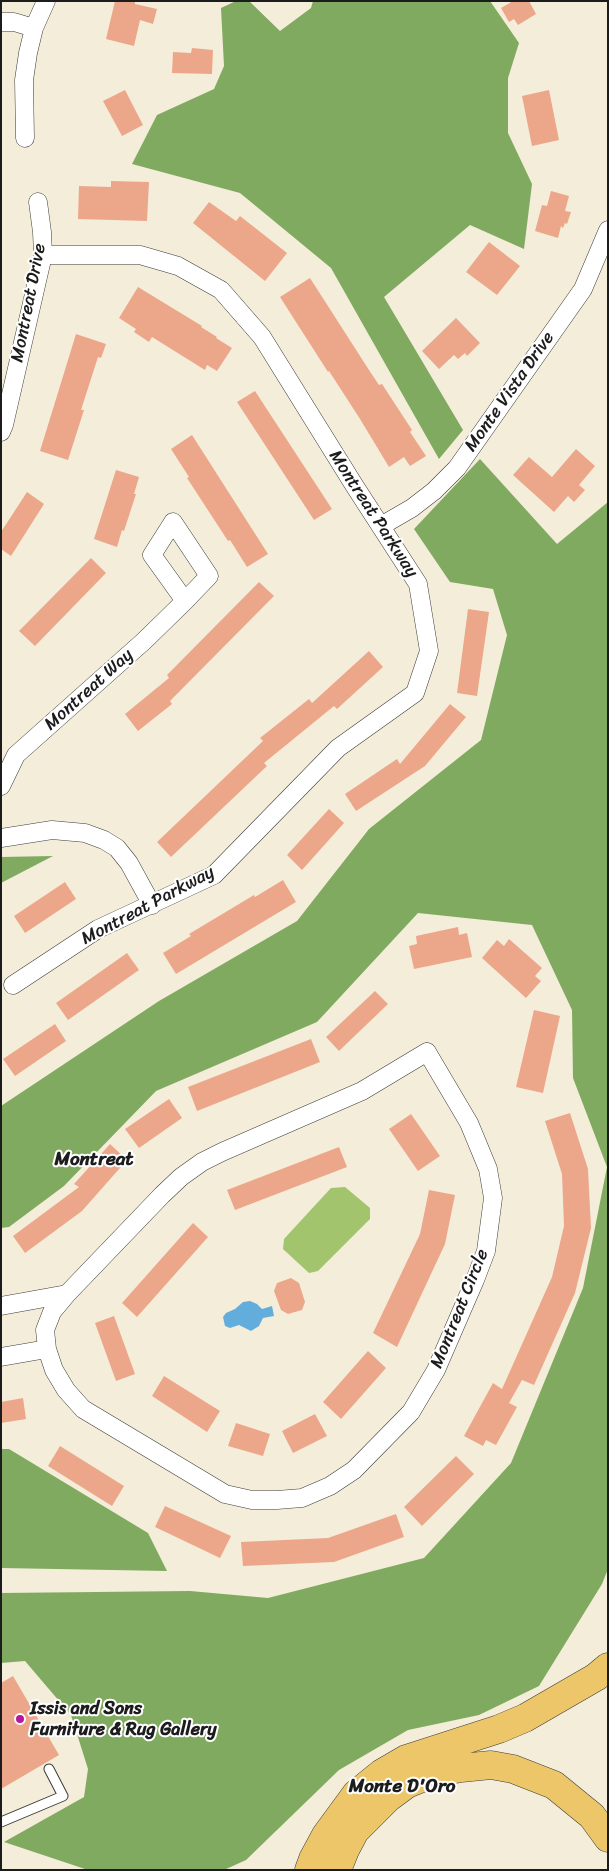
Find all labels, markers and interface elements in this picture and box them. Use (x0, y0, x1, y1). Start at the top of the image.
street label: Montreat Drive (7, 242, 51, 364)
street label: Monte Vista Drive (461, 328, 559, 456)
street label: Montreat Parkway (324, 446, 422, 582)
street label: Montreat Way (40, 645, 138, 735)
street label: Montreat Parkway (78, 862, 218, 950)
district label: Montreat (54, 1149, 134, 1171)
street label: Montreat Circle (426, 1246, 494, 1372)
place label: Issis and Sons Furniture & Rug Gallery (30, 1698, 217, 1740)
marker: Issis and Sons Furniture & Rug Gallery (14, 1713, 26, 1725)
district label: Monte D'Oro (349, 1776, 455, 1798)

